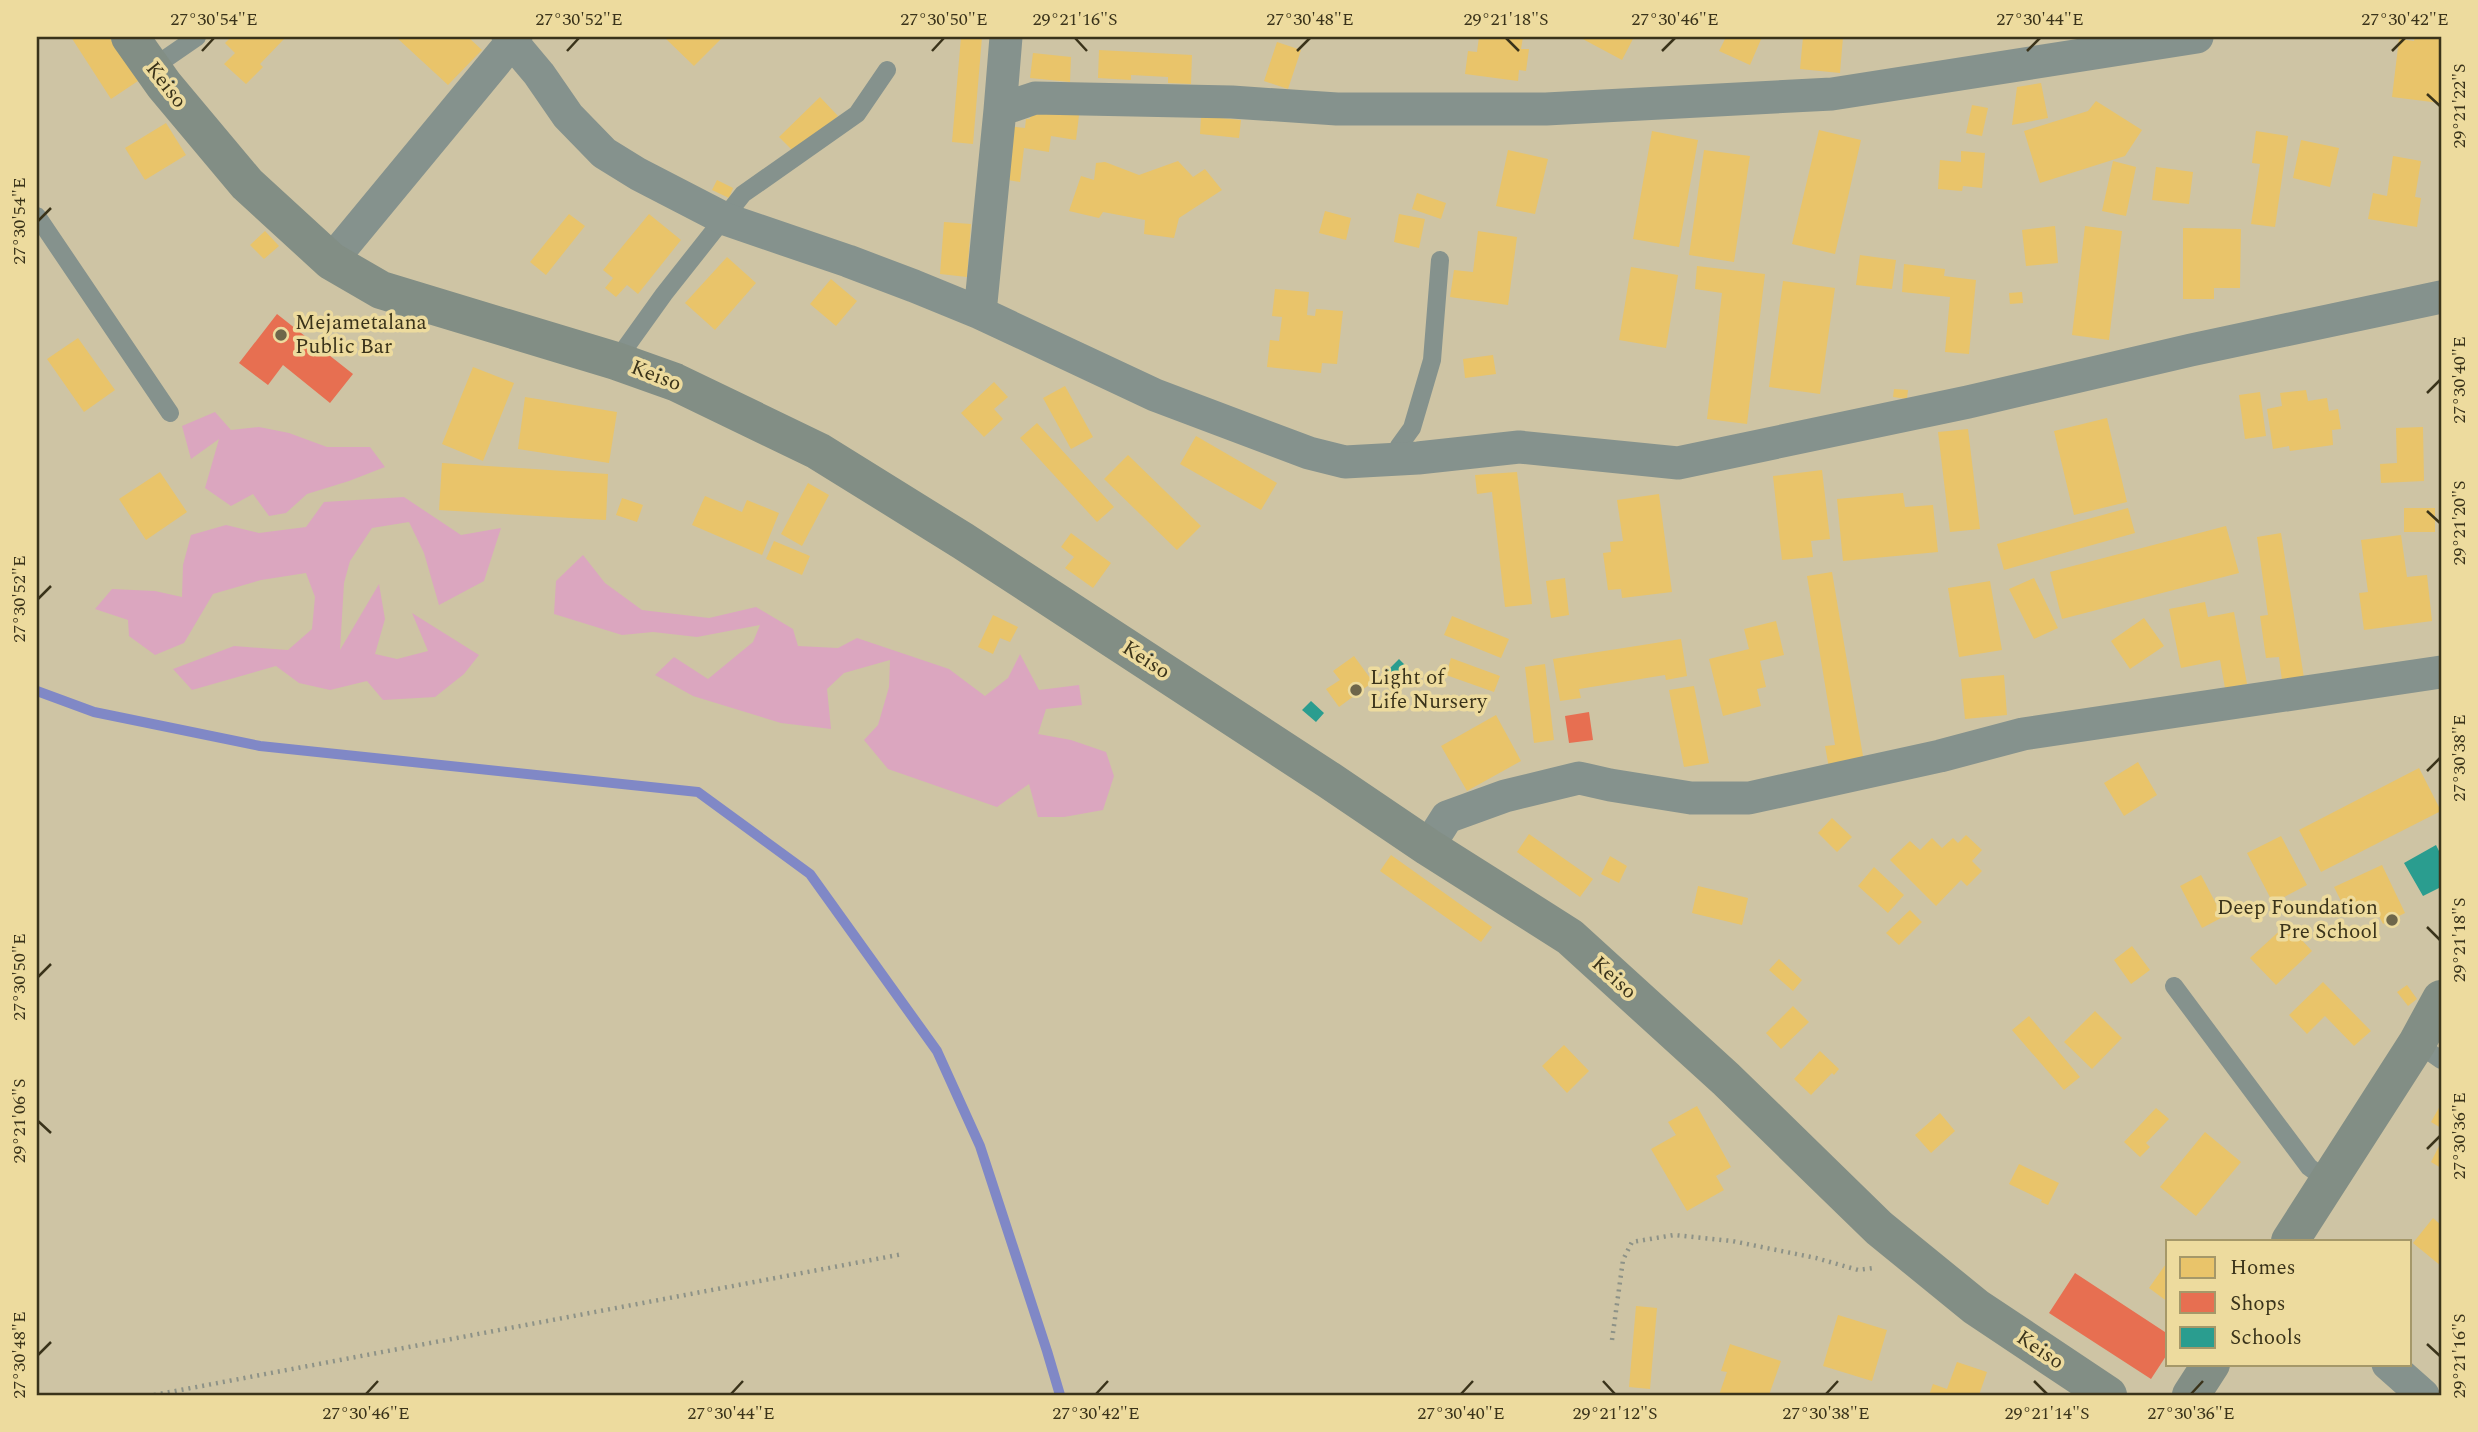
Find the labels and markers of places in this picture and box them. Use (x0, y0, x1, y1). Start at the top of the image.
place label: Mejametalana Public Bar (295, 307, 428, 363)
marker: Mejametalana Public Bar (273, 327, 289, 343)
place label: Light of Life Nursery (1370, 662, 1488, 718)
marker: Light of Life Nursery (1348, 682, 1364, 698)
place label: Deep Foundation Pre School (2217, 892, 2378, 948)
marker: Deep Foundation Pre School (2384, 912, 2400, 928)

